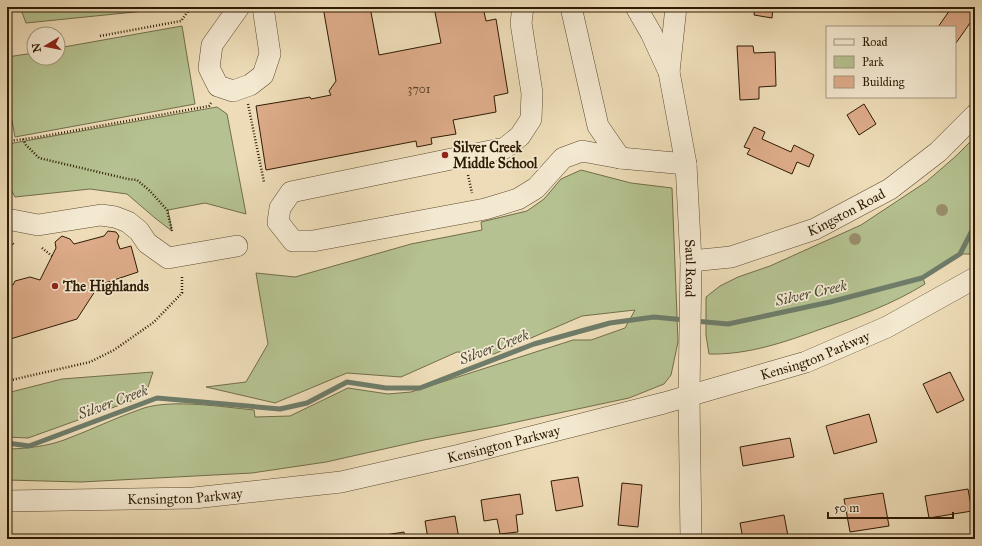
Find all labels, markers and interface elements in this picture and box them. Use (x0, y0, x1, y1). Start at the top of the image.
north arrow (26, 26, 66, 66)
legend (826, 26, 956, 98)
text: Road (862, 35, 888, 49)
text: N (29, 41, 44, 53)
text: Park (862, 55, 884, 69)
text: Building (862, 75, 905, 90)
house number: 3701 (408, 82, 431, 96)
place label: Silver Creek Middle School (453, 139, 539, 172)
marker: Silver Creek Middle School (440, 150, 450, 160)
street label: Kingston Road (805, 185, 888, 239)
street label: Saul Road (681, 239, 700, 298)
water label: Silver Creek (772, 276, 849, 310)
place label: The Highlands (62, 278, 149, 296)
marker: The Highlands (50, 281, 60, 291)
water label: Silver Creek (456, 325, 532, 369)
street label: Kensington Parkway (758, 327, 873, 383)
water label: Silver Creek (75, 381, 151, 423)
street label: Kensington Parkway (446, 421, 562, 466)
street label: Kensington Parkway (127, 484, 244, 508)
scale bar (828, 494, 953, 520)
text: 50 m (834, 501, 859, 515)

